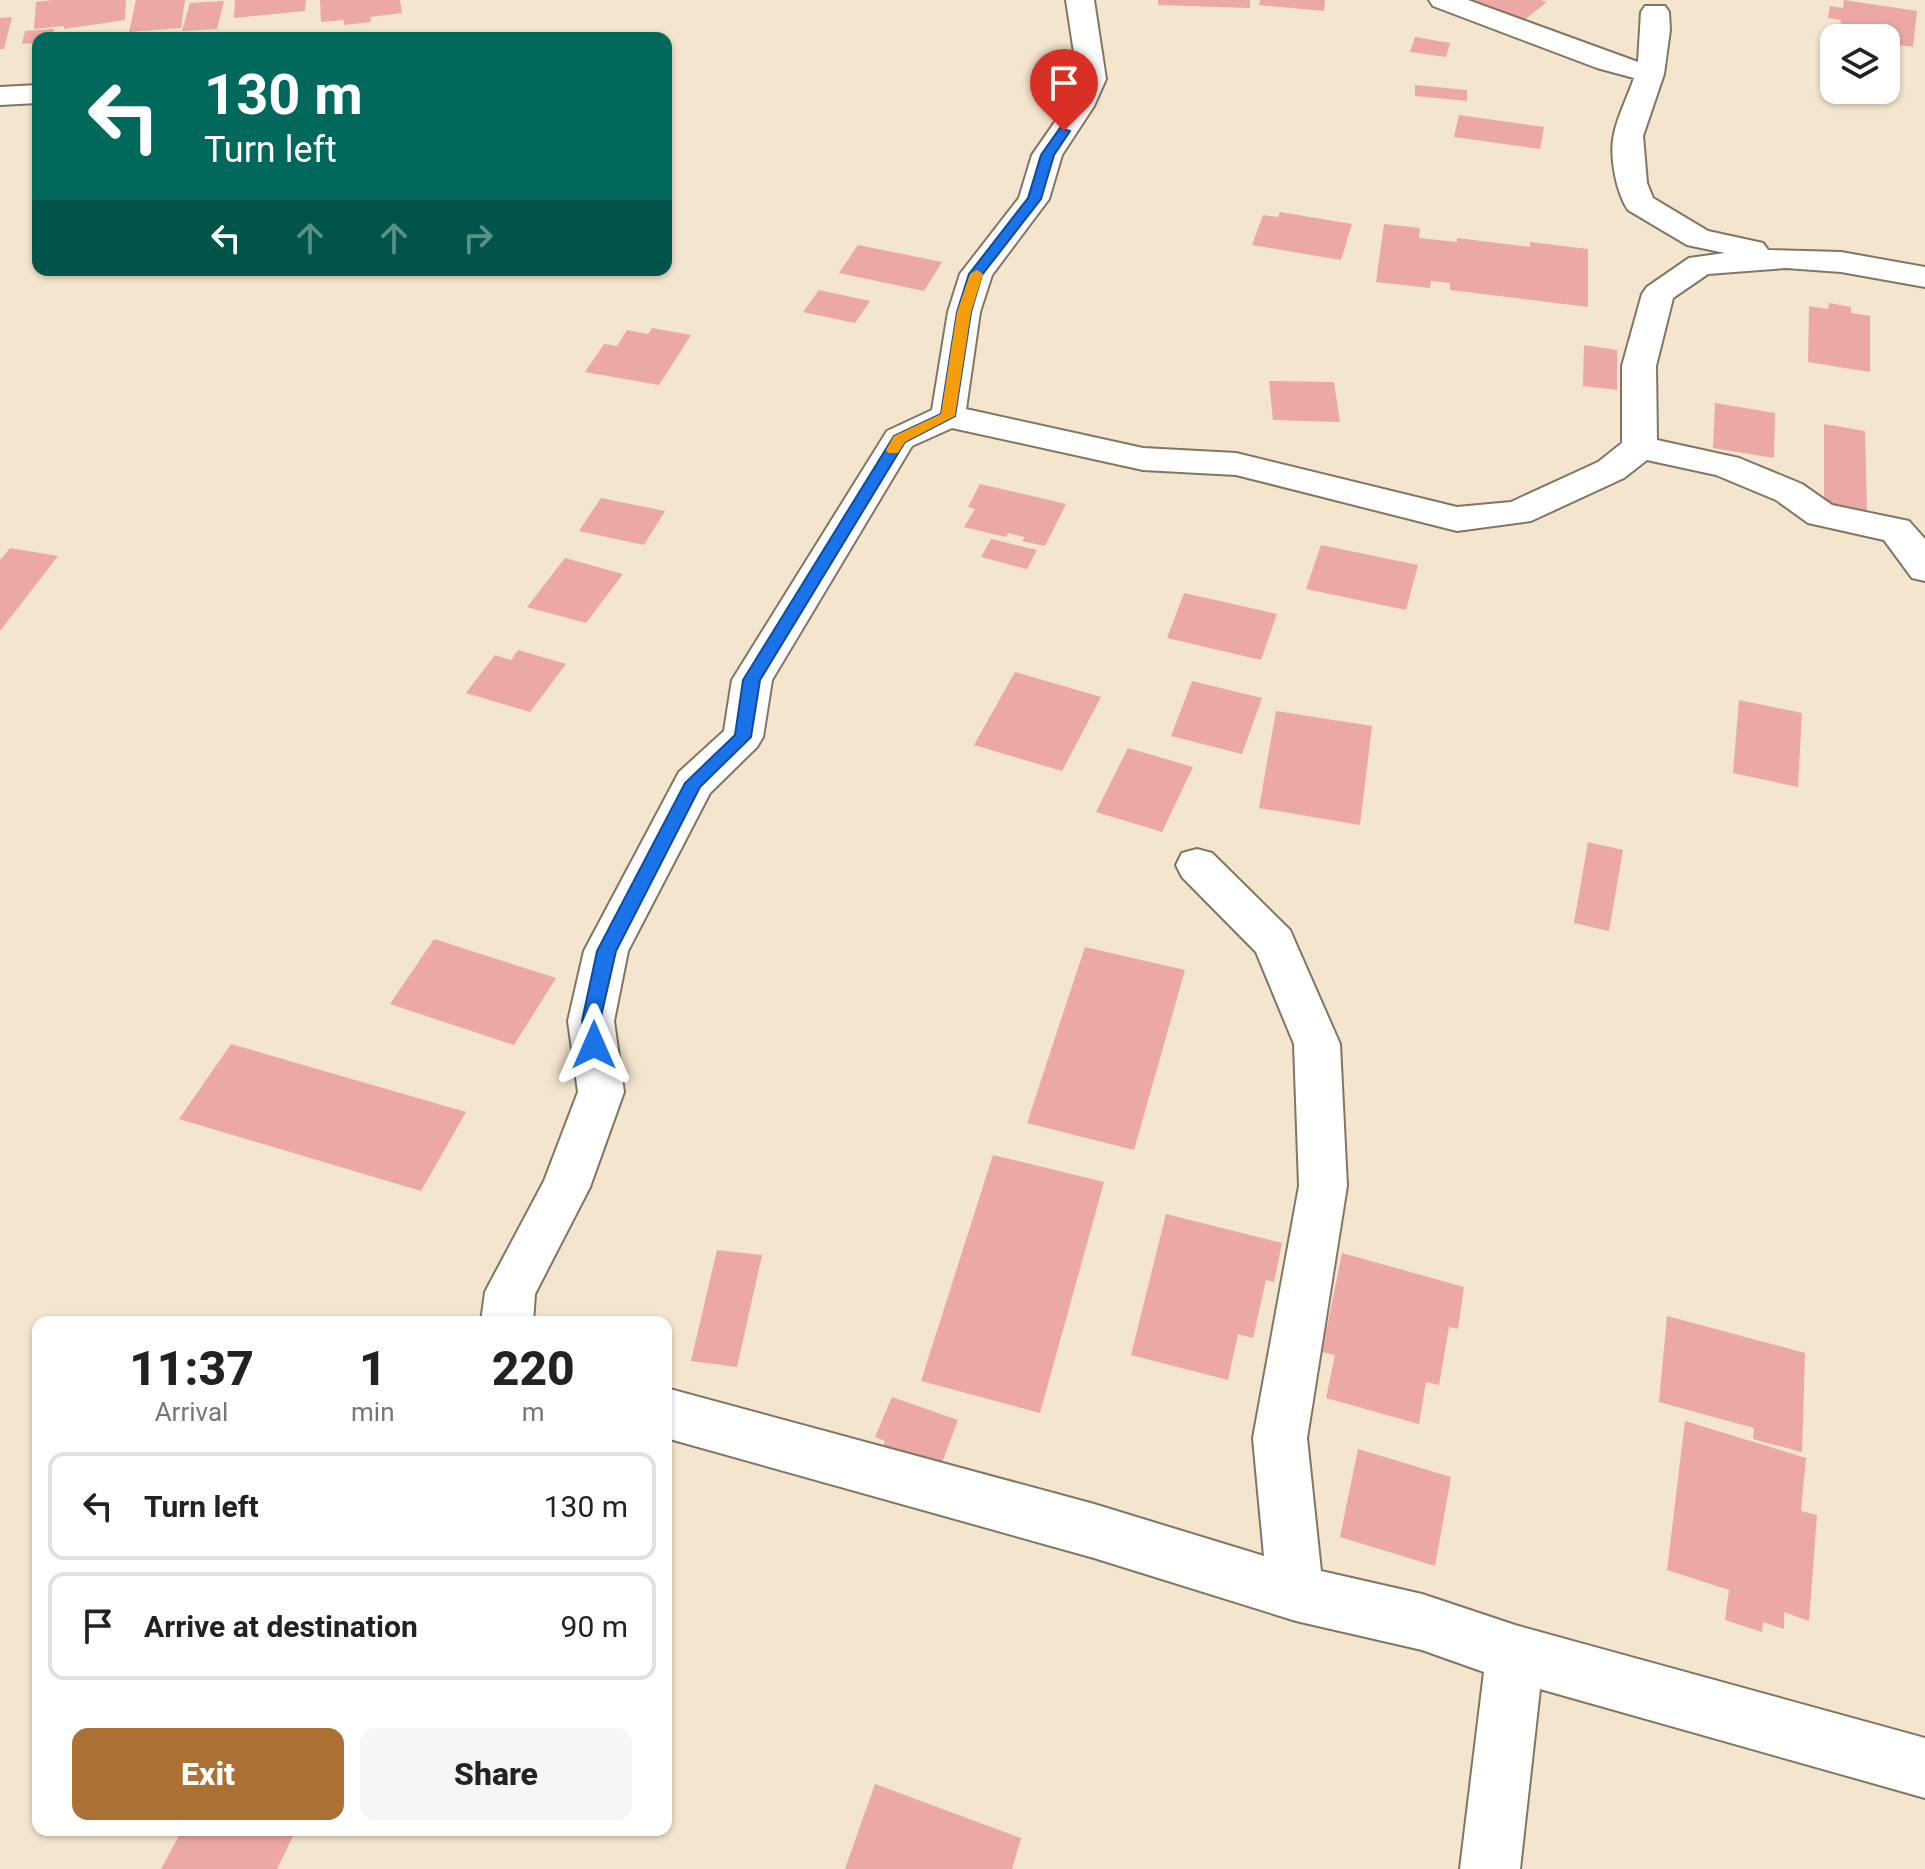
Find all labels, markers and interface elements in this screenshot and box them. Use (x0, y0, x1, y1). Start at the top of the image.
map controls (1820, 24, 1900, 104)
button: layers (1820, 24, 1900, 104)
pin (1030, 49, 1098, 131)
icon: arrive (1042, 61, 1086, 105)
text: 130 m (204, 62, 363, 128)
icon: left (72, 64, 176, 168)
text: Turn left (204, 129, 337, 171)
icon: left (204, 216, 248, 260)
icon: ahead (288, 216, 332, 260)
icon: ahead (372, 216, 416, 260)
icon: right (456, 216, 500, 260)
position arrow (552, 1003, 636, 1087)
text: 11:37 (129, 1340, 254, 1397)
text: 1 (359, 1340, 387, 1397)
text: 220 (492, 1340, 575, 1397)
text: Arrival (155, 1397, 228, 1427)
text: min (351, 1397, 395, 1427)
text: m (522, 1397, 545, 1427)
icon: left (76, 1484, 120, 1528)
text: Turn left (144, 1489, 259, 1524)
text: 130 m (544, 1489, 628, 1524)
icon: arrive (76, 1604, 120, 1648)
text: Arrive at destination (144, 1609, 418, 1644)
text: 90 m (561, 1609, 628, 1644)
button: Exit (72, 1728, 344, 1820)
button: Share (360, 1728, 632, 1820)

